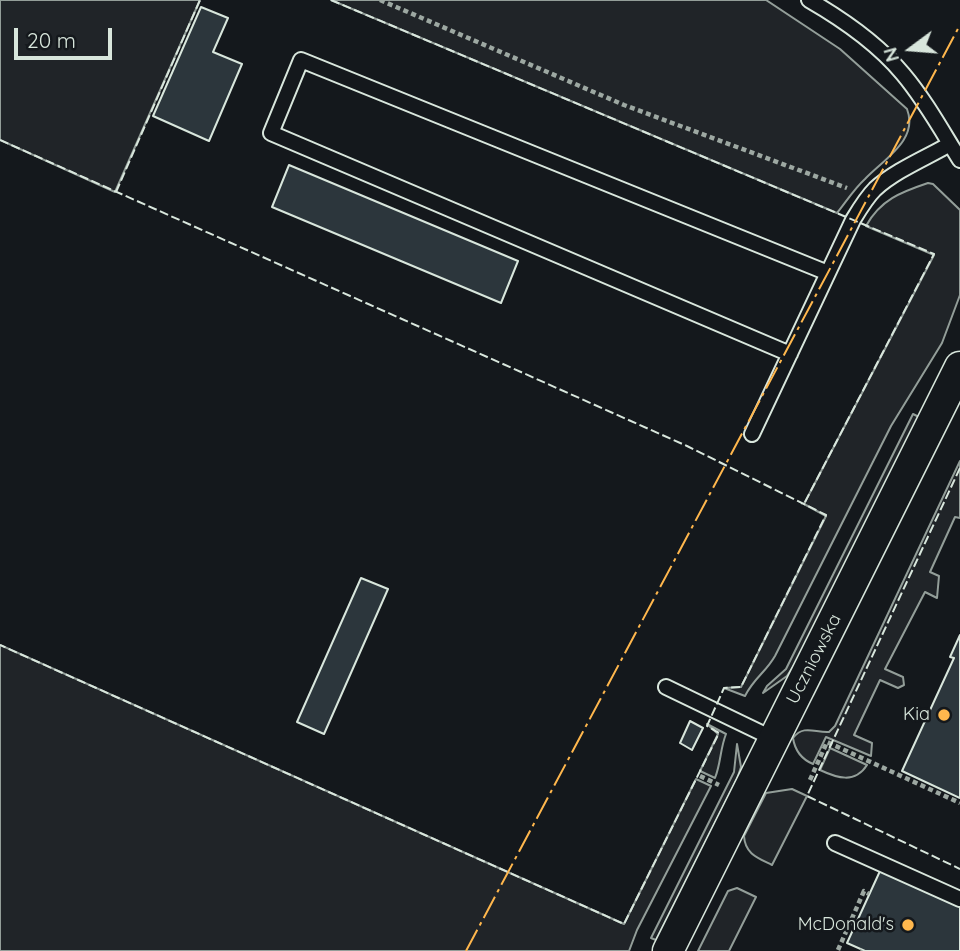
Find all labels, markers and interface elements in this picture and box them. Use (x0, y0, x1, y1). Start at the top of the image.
scale bar (18, 14, 116, 58)
north arrow (876, 14, 946, 84)
text: 20 m (27, 27, 76, 53)
text: N (877, 45, 904, 65)
street label: Uczniowska (782, 610, 846, 708)
place label: Kia (903, 704, 930, 726)
marker: Kia (936, 707, 952, 723)
place label: McDonald's (798, 914, 894, 936)
marker: McDonald's (900, 917, 916, 933)

